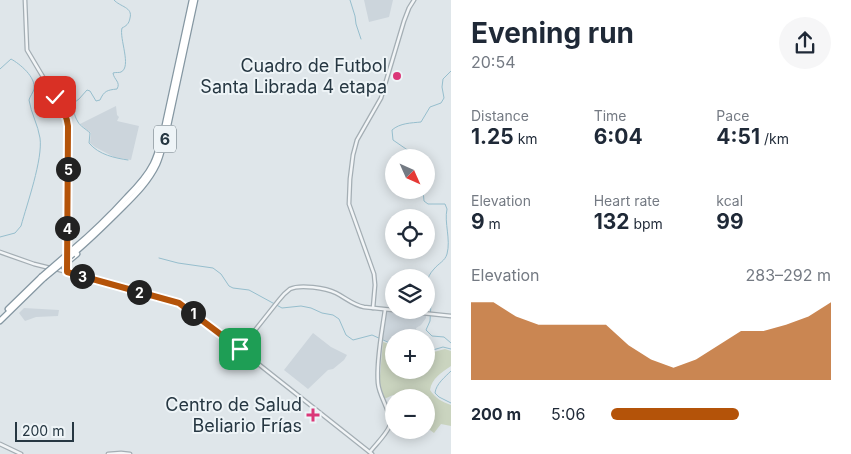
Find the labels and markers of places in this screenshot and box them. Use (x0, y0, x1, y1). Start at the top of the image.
place label: Cuadro de Futbol Santa Librada 4 etapa (200, 55, 387, 97)
marker: Cuadro de Futbol Santa Librada 4 etapa (391, 70, 403, 82)
pin (34, 76, 76, 118)
pin: 5 (56, 156, 80, 182)
pin: 4 (54, 216, 80, 240)
pin: 3 (70, 264, 94, 288)
pin: 2 (126, 280, 152, 304)
pin: 1 (180, 300, 206, 326)
pin (219, 328, 261, 370)
place label: Centro de Salud Beliario Frías (165, 394, 302, 436)
marker: Centro de Salud Beliario Frías (306, 408, 320, 422)

